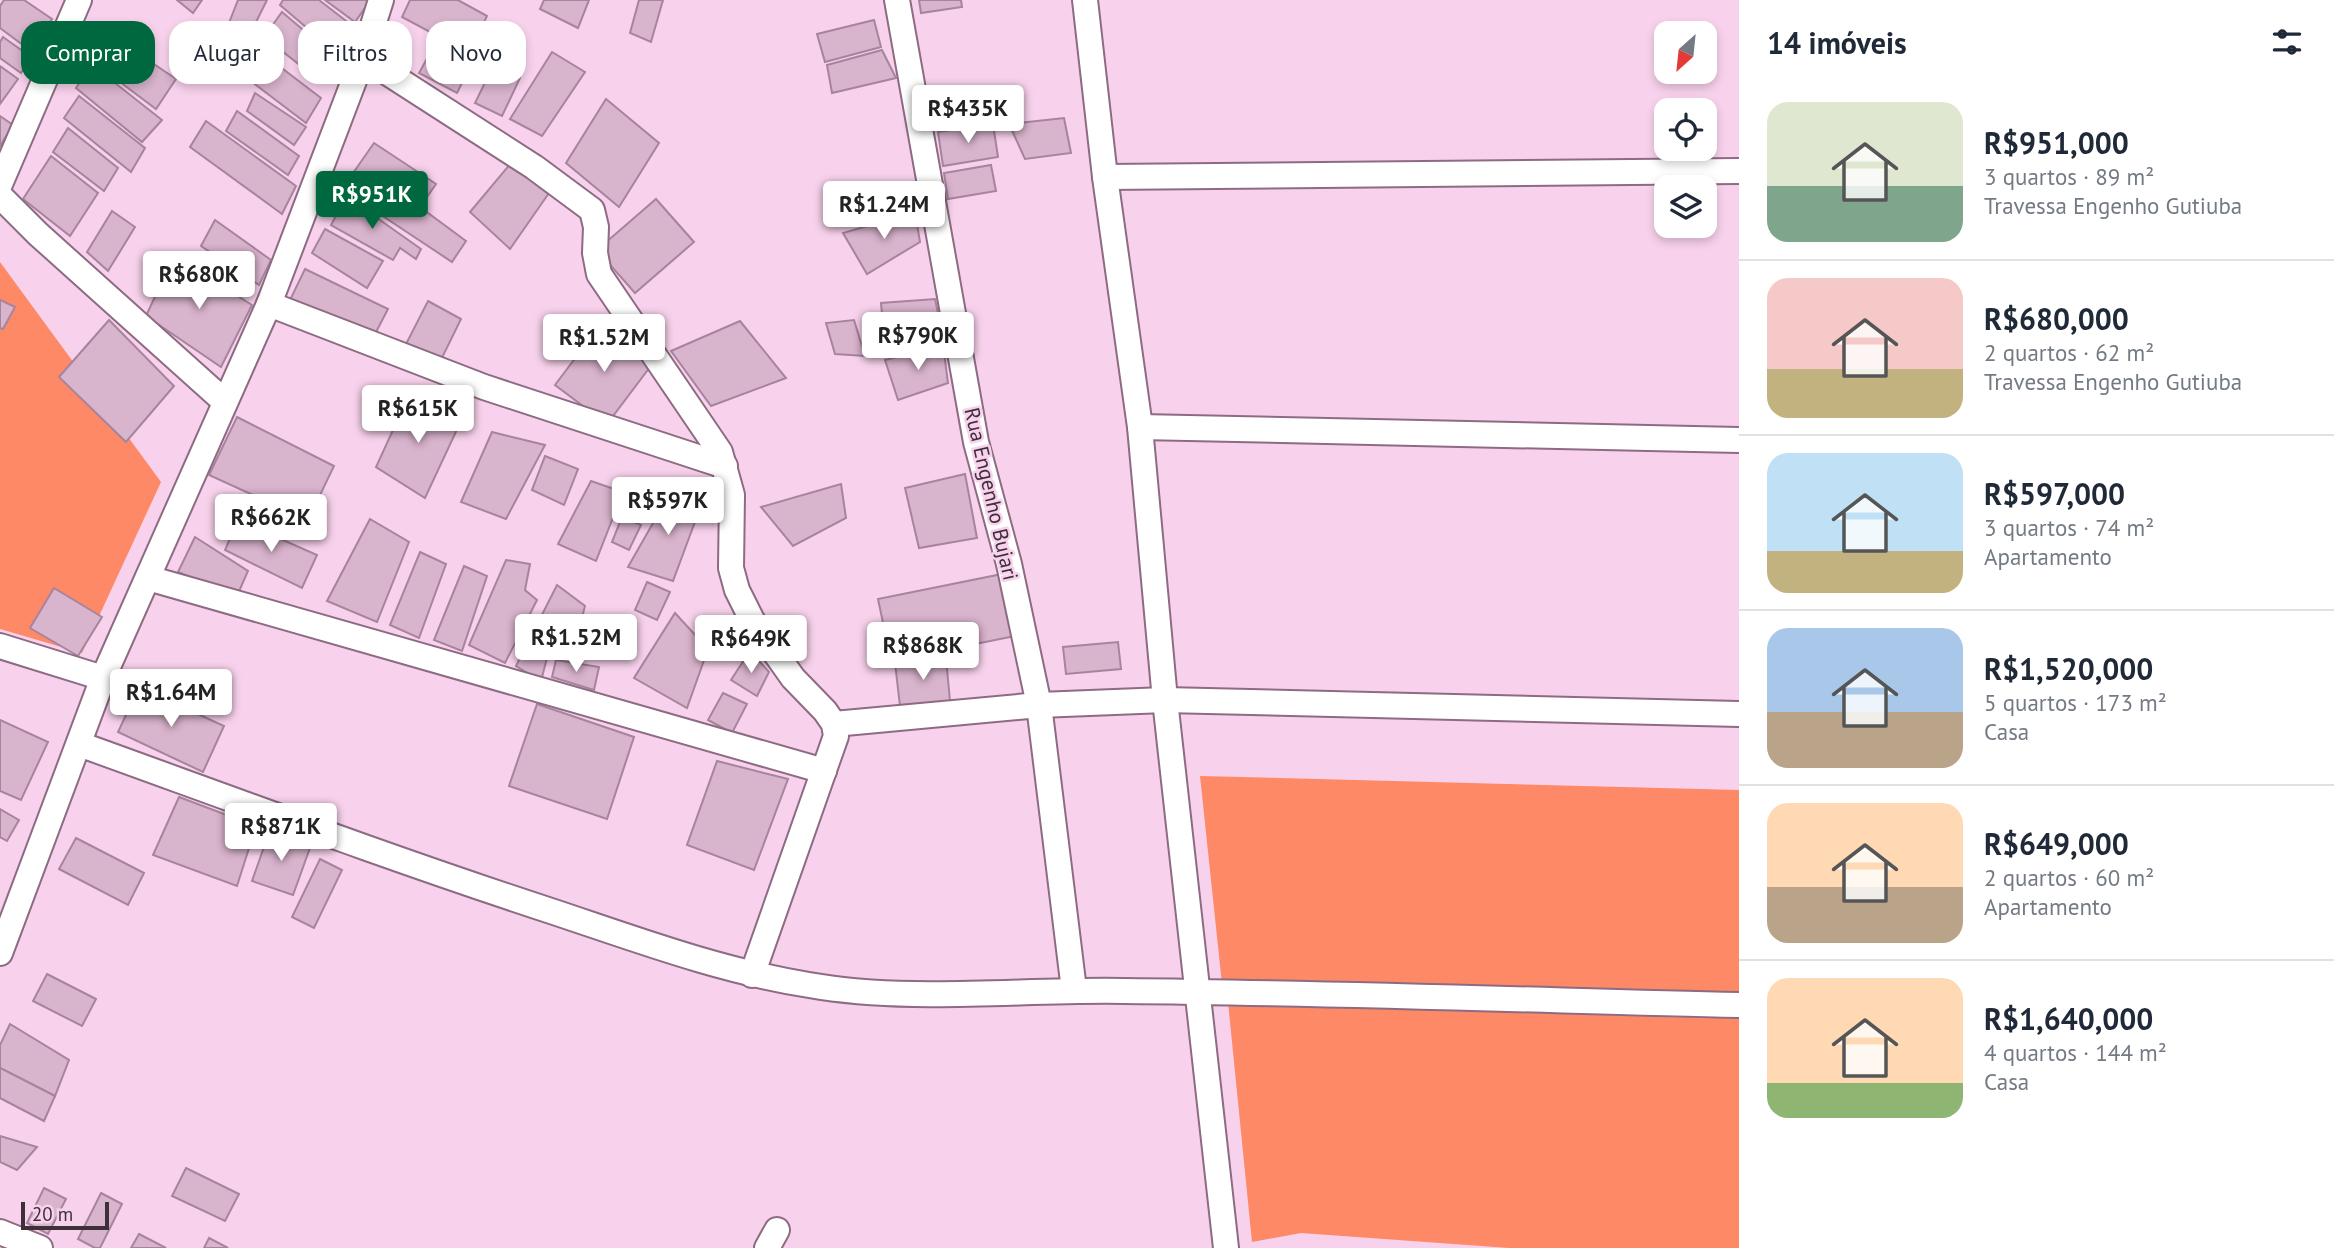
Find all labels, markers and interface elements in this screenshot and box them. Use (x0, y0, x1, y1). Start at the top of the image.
chip: Comprar (21, 21, 155, 84)
chip: Alugar (169, 21, 284, 84)
chip: Filtros (298, 21, 412, 84)
chip: Novo (426, 21, 526, 84)
north arrow (1654, 21, 1717, 84)
map controls (1654, 21, 1717, 238)
text: 14 imóveis (1767, 23, 1907, 62)
icon: filters (2268, 23, 2306, 61)
pin: R$435K (911, 86, 1025, 145)
text: R$435K (928, 93, 1008, 122)
button: locate (1654, 98, 1717, 161)
text: R$951,000 (1984, 123, 2129, 162)
icon: home (1823, 130, 1907, 214)
text: 3 quartos · 89 m² (1984, 162, 2154, 191)
pin: R$951K (315, 172, 429, 231)
button: layers (1654, 175, 1717, 238)
text: R$951K (332, 179, 412, 208)
pin: R$1.24M (819, 182, 949, 241)
text: R$1.24M (839, 189, 929, 218)
text: Travessa Engenho Gutiuba (1984, 191, 2242, 220)
pin: R$680K (142, 252, 256, 311)
text: R$680K (159, 259, 239, 288)
text: R$680,000 (1984, 299, 2129, 338)
icon: home (1823, 306, 1907, 390)
pin: R$790K (861, 312, 975, 372)
pin: R$1.52M (539, 314, 669, 374)
text: R$790K (878, 320, 958, 349)
text: R$1.52M (559, 322, 649, 351)
text: 2 quartos · 62 m² (1984, 338, 2154, 367)
text: Travessa Engenho Gutiuba (1984, 367, 2242, 396)
pin: R$615K (361, 386, 475, 445)
text: R$615K (378, 393, 458, 422)
street label: Rua Engenho Bujari (958, 405, 1024, 583)
text: R$597,000 (1984, 474, 2125, 513)
pin: R$597K (611, 477, 725, 537)
icon: home (1823, 481, 1907, 565)
text: R$597K (628, 485, 708, 514)
pin: R$662K (214, 494, 328, 554)
text: R$662K (231, 502, 311, 531)
text: 3 quartos · 74 m² (1984, 513, 2154, 542)
text: Apartamento (1984, 542, 2112, 571)
pin: R$1.52M (511, 614, 641, 674)
pin: R$649K (694, 616, 808, 675)
text: R$1.52M (531, 622, 621, 651)
pin: R$868K (866, 622, 980, 682)
text: R$649K (711, 623, 791, 652)
text: R$868K (883, 630, 963, 659)
text: R$1,520,000 (1984, 649, 2153, 688)
icon: home (1823, 656, 1907, 740)
pin: R$1.64M (106, 670, 236, 729)
text: R$1.64M (126, 677, 216, 706)
text: 5 quartos · 173 m² (1984, 688, 2167, 717)
text: Casa (1984, 717, 2029, 746)
pin: R$871K (224, 804, 338, 863)
text: R$871K (241, 811, 321, 840)
text: R$649,000 (1984, 824, 2129, 863)
icon: home (1823, 831, 1907, 915)
text: 2 quartos · 60 m² (1984, 863, 2154, 892)
text: Apartamento (1984, 892, 2112, 921)
text: R$1,640,000 (1984, 999, 2153, 1038)
icon: home (1823, 1006, 1907, 1090)
text: 4 quartos · 144 m² (1984, 1038, 2167, 1067)
text: Casa (1984, 1067, 2029, 1096)
scale bar (21, 1199, 108, 1231)
text: 20 m (32, 1202, 73, 1226)

